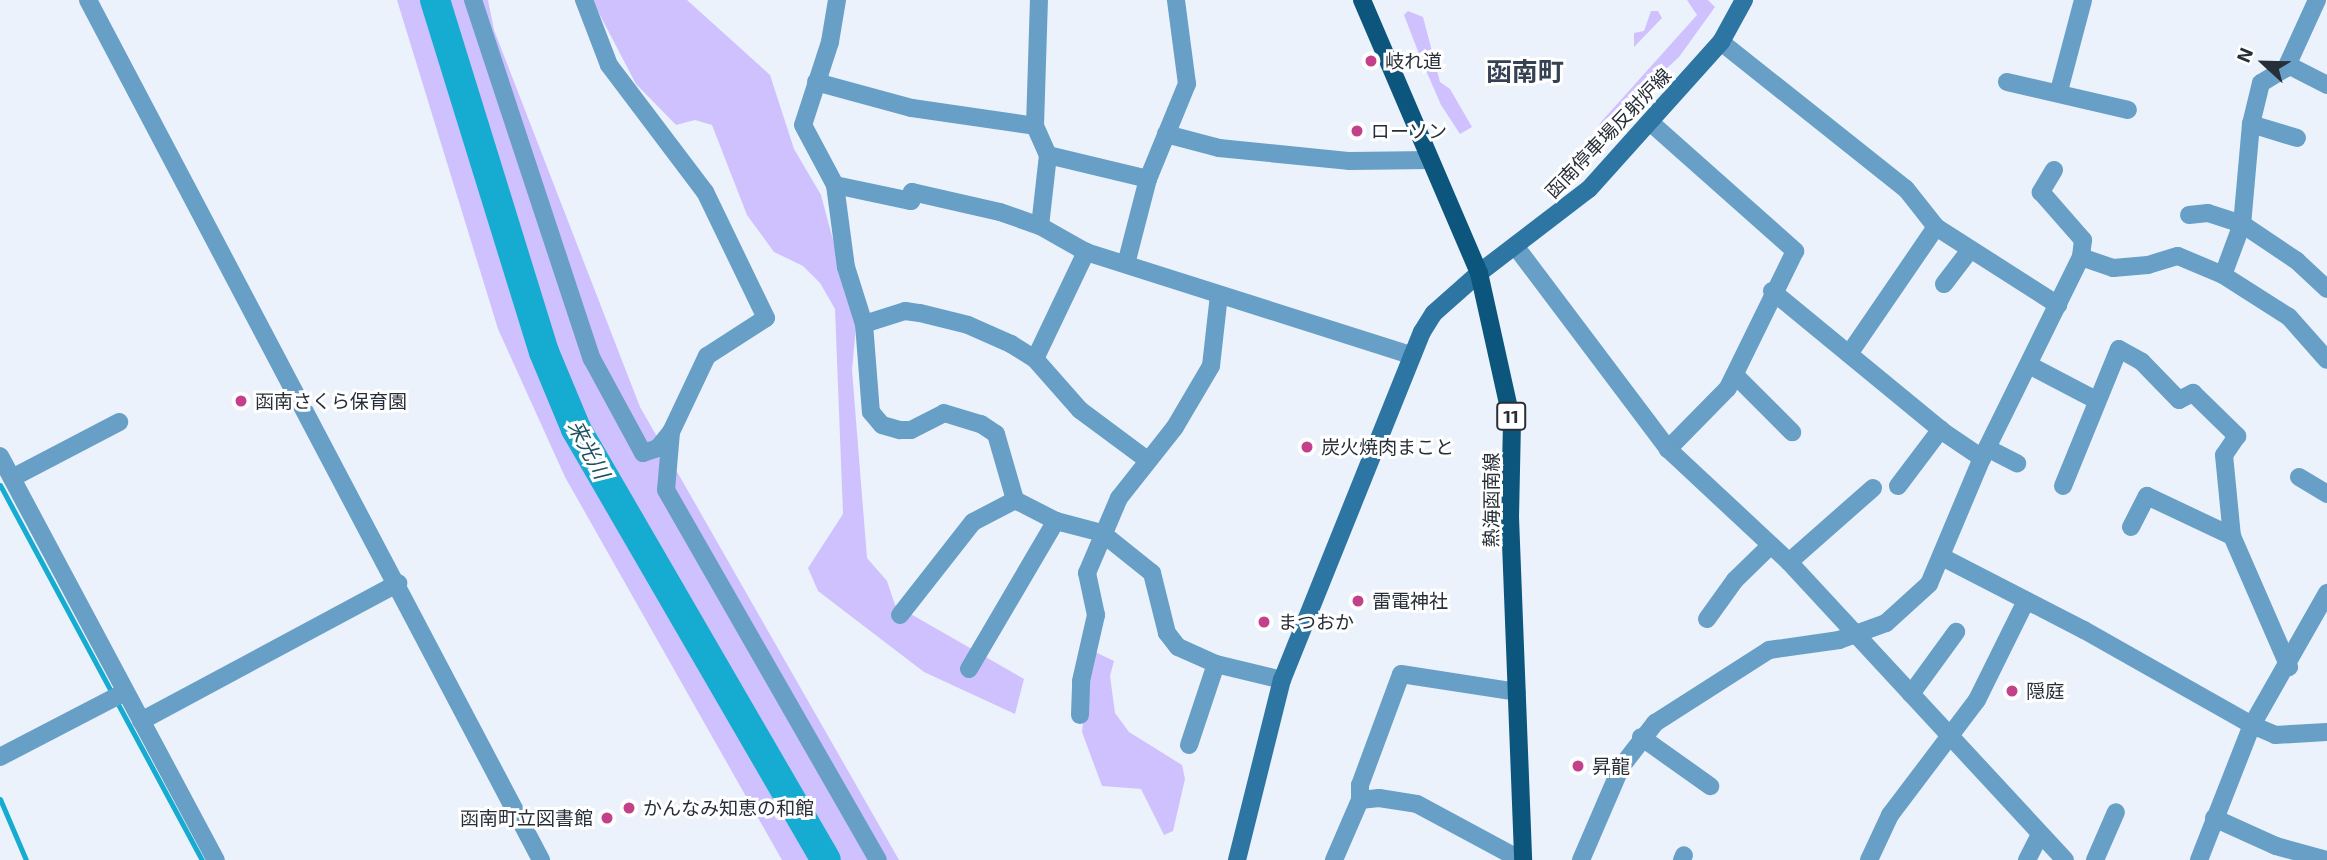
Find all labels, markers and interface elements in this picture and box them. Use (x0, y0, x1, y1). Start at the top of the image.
north arrow (2229, 28, 2299, 98)
text: N (2231, 44, 2257, 66)
place label: 岐れ道 (1385, 50, 1442, 72)
marker: 岐れ道 (1363, 53, 1379, 69)
district label: 函南町 (1486, 55, 1564, 87)
street label: 函南停車場反射炉線 (1540, 64, 1676, 202)
place label: ローソン (1371, 120, 1447, 142)
marker: ローソン (1349, 123, 1365, 139)
place label: 函南さくら保育園 (255, 390, 407, 412)
marker: 函南さくら保育園 (233, 393, 249, 409)
road number: 11 (1495, 402, 1527, 430)
water label: 来光川 (563, 415, 615, 483)
place label: 炭火焼肉まこと (1321, 436, 1454, 458)
marker: 炭火焼肉まこと (1299, 439, 1315, 455)
street label: 熱海函南線 (1480, 453, 1502, 547)
place label: 雷電神社 (1372, 590, 1448, 612)
marker: 雷電神社 (1350, 593, 1366, 609)
place label: まつおか (1278, 611, 1354, 633)
marker: まつおか (1256, 614, 1272, 630)
place label: 隠庭 (2026, 680, 2064, 702)
marker: 隠庭 (2004, 683, 2020, 699)
place label: 昇龍 (1592, 755, 1630, 777)
marker: 昇龍 (1570, 758, 1586, 774)
place label: かんなみ知恵の和館 (643, 797, 814, 819)
marker: かんなみ知恵の和館 (621, 800, 637, 816)
place label: 函南町立図書館 (460, 807, 593, 829)
marker: 函南町立図書館 (599, 810, 615, 826)

